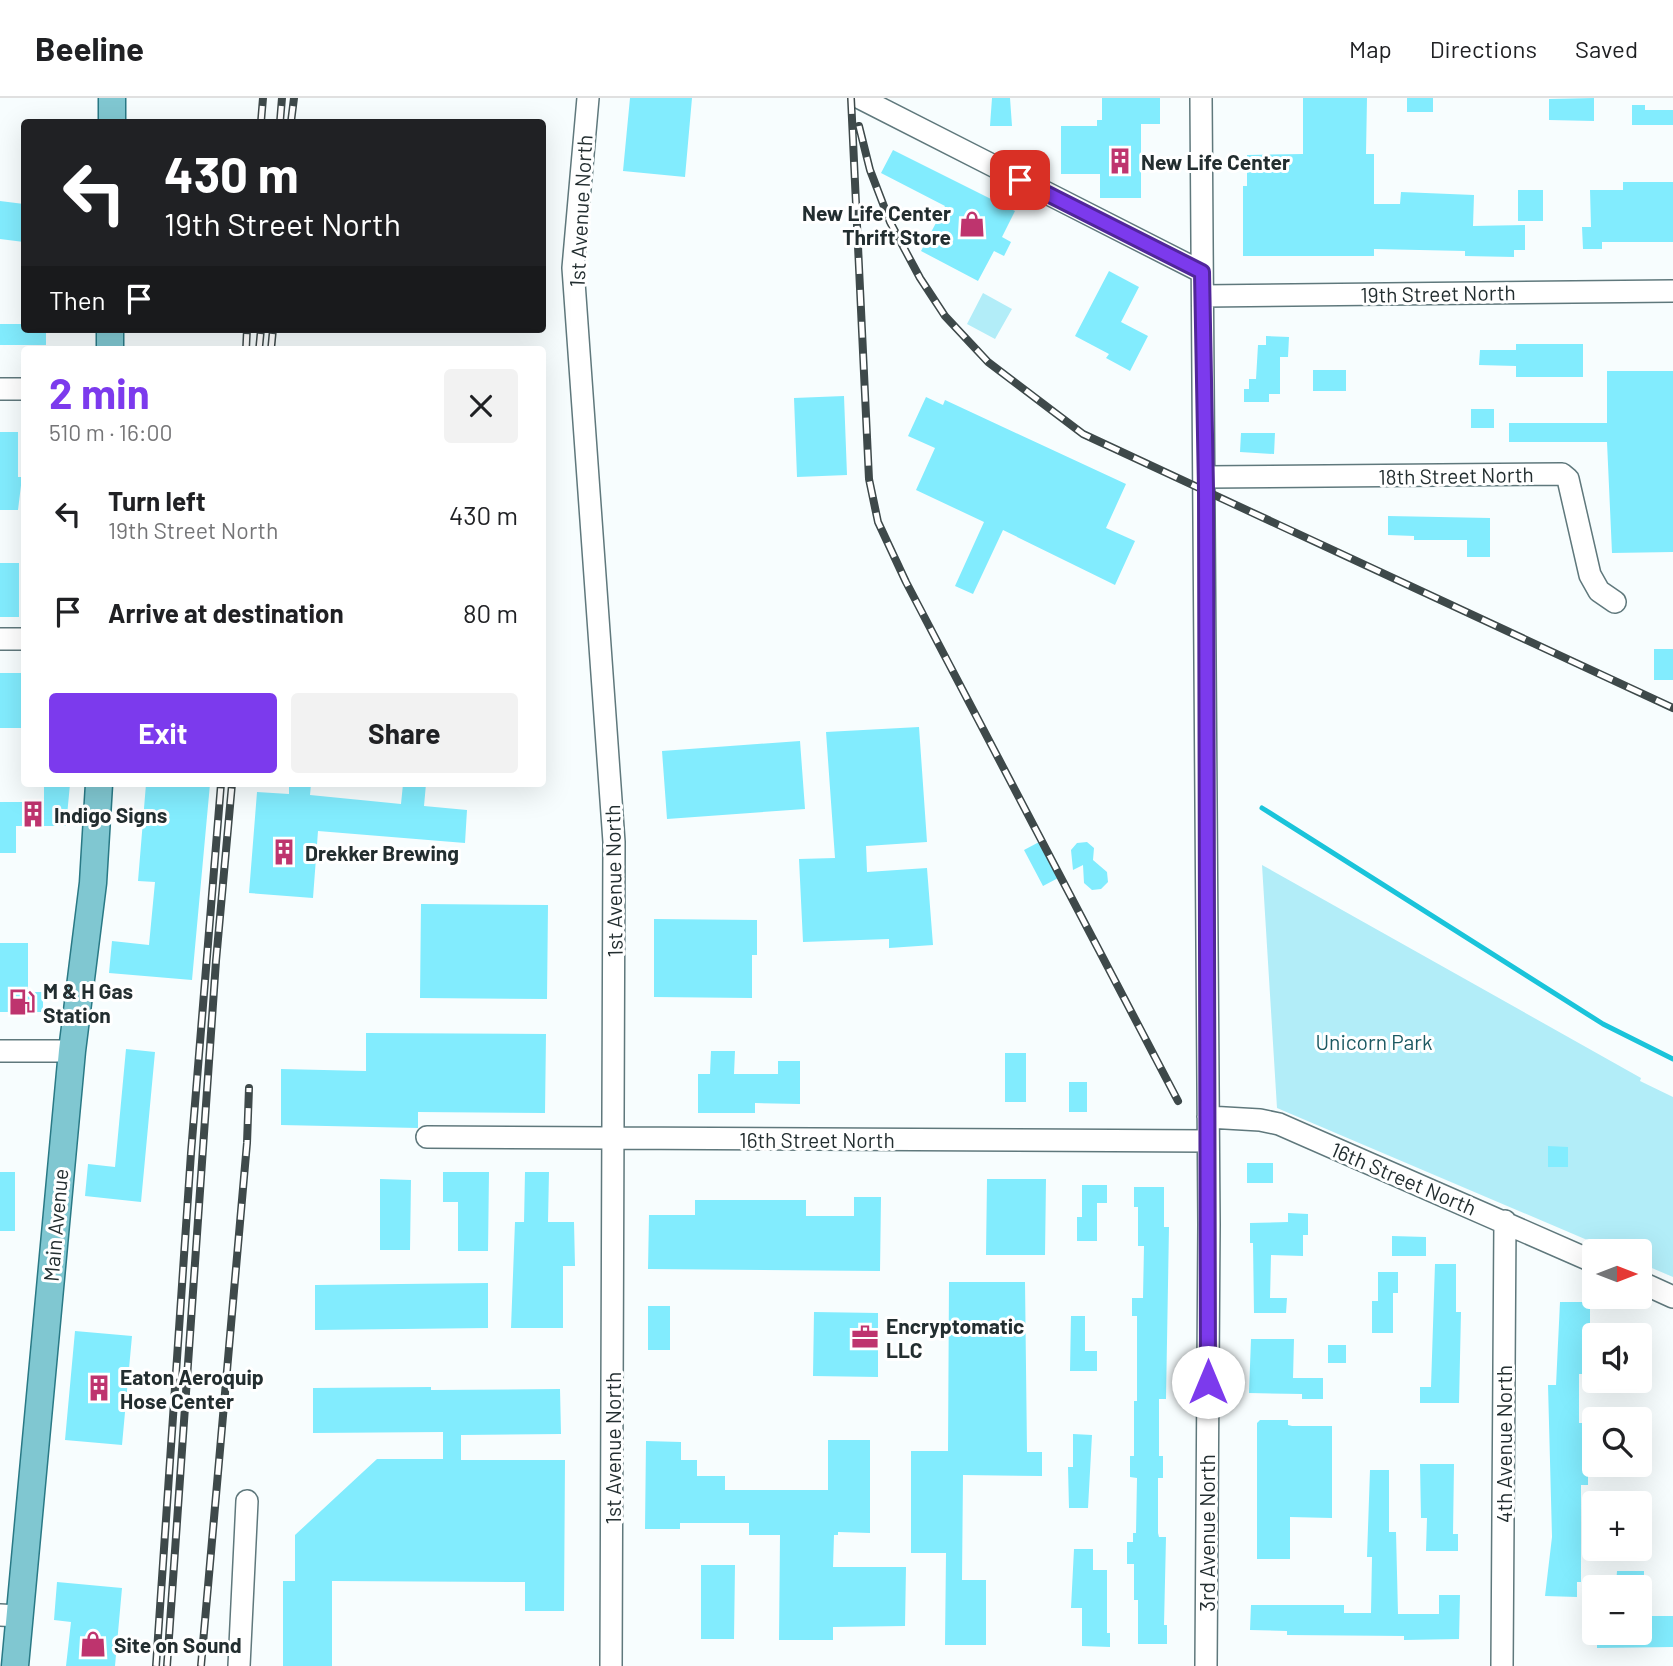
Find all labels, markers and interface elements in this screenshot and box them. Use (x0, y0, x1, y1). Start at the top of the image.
text: Beeline (35, 28, 144, 68)
text: Map (1349, 34, 1392, 63)
text: Directions (1430, 34, 1537, 63)
text: Saved (1575, 34, 1638, 63)
street label: 1st Avenue North (564, 134, 596, 288)
text: 430 m (164, 144, 299, 203)
building icon: New Life Center (1105, 146, 1135, 176)
icon: left (49, 147, 140, 238)
place label: New Life Center (1141, 149, 1290, 174)
pin (990, 150, 1050, 210)
icon: arrive (1001, 161, 1039, 199)
place label: New Life Center Thrift Store (802, 200, 951, 249)
text: 19th Street North (164, 204, 401, 242)
shop icon: New Life Center Thrift Store (957, 209, 987, 239)
street label: 19th Street North (1360, 279, 1516, 307)
icon: arrive (120, 280, 158, 318)
text: Then (49, 284, 106, 315)
text: 2 min (49, 367, 150, 417)
button: close (444, 369, 518, 443)
text: 510 m · 16:00 (49, 418, 173, 446)
street label: 18th Street North (1378, 461, 1534, 489)
text: Turn left (108, 485, 206, 516)
icon: left (49, 495, 87, 533)
text: 430 m (449, 499, 518, 530)
text: 19th Street North (108, 516, 278, 544)
icon: arrive (49, 593, 87, 631)
text: Arrive at destination (108, 597, 344, 628)
text: 80 m (463, 597, 518, 628)
button: Exit (49, 693, 277, 773)
button: Share (291, 693, 518, 773)
building icon: Indigo Signs (18, 799, 48, 829)
place label: Indigo Signs (54, 802, 167, 827)
street label: 1st Avenue North (599, 804, 627, 958)
building icon: Drekker Brewing (269, 837, 299, 867)
place label: Drekker Brewing (305, 840, 459, 865)
place label: M & H Gas Station (43, 978, 133, 1027)
fuel station icon: M & H Gas Station (7, 987, 37, 1017)
park label: Unicorn Park (1315, 1029, 1433, 1054)
street label: 16th Street North (739, 1127, 895, 1152)
street label: 16th Street North (1328, 1136, 1480, 1220)
street label: Main Avenue (38, 1167, 72, 1283)
north arrow (1582, 1239, 1652, 1309)
map controls (1582, 1239, 1652, 1645)
place label: Encryptomatic LLC (886, 1313, 1024, 1362)
office icon: Encryptomatic LLC (850, 1322, 880, 1352)
button: sound (1582, 1323, 1652, 1393)
position arrow (1171, 1345, 1245, 1419)
place label: Eaton Aeroquip Hose Center (120, 1364, 264, 1413)
street label: 4th Avenue North (1491, 1365, 1516, 1523)
street label: 1st Avenue North (600, 1372, 625, 1524)
building icon: Eaton Aeroquip Hose Center (84, 1373, 114, 1403)
button: search (1582, 1407, 1652, 1477)
street label: 3rd Avenue North (1194, 1454, 1219, 1612)
button: + (1582, 1491, 1652, 1561)
button: − (1582, 1575, 1652, 1645)
shop icon: Site on Sound (78, 1629, 108, 1659)
place label: Site on Sound (114, 1632, 242, 1657)

